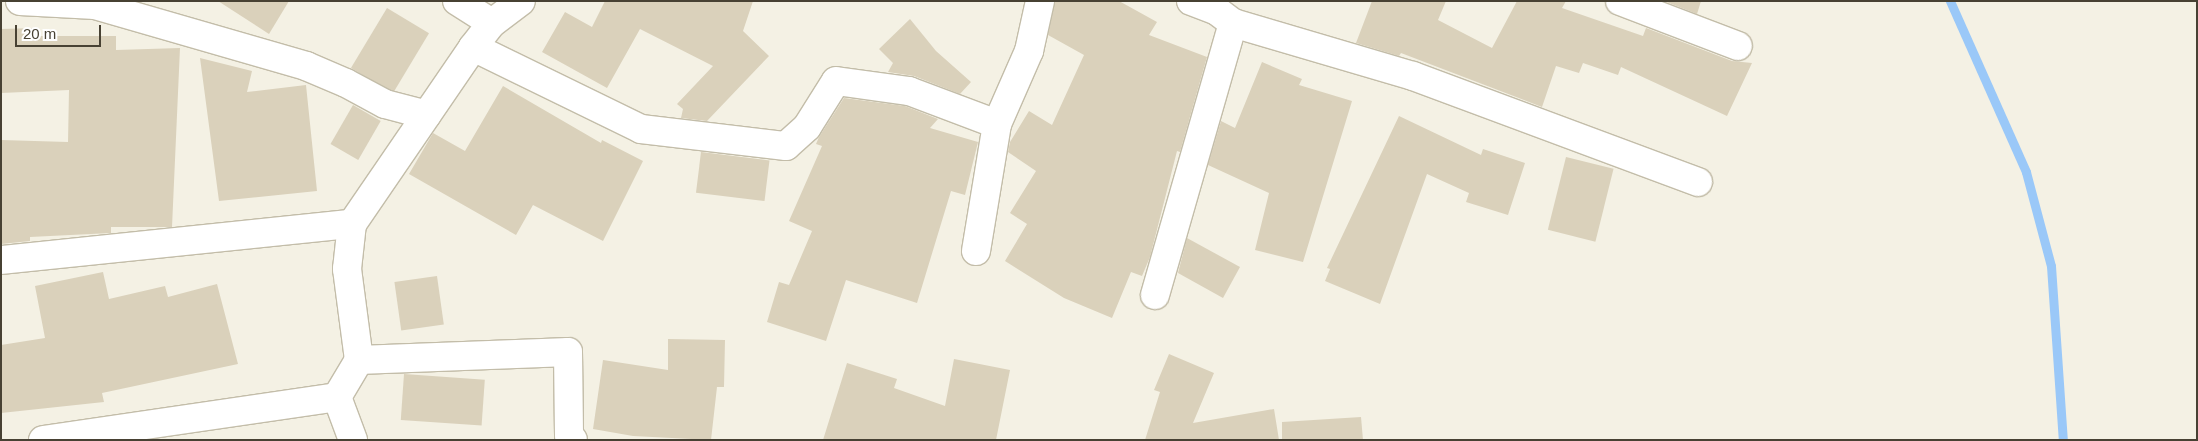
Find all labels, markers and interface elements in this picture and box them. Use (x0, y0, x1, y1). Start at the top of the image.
scale bar (18, 15, 104, 47)
text: 20 m (23, 25, 56, 42)

